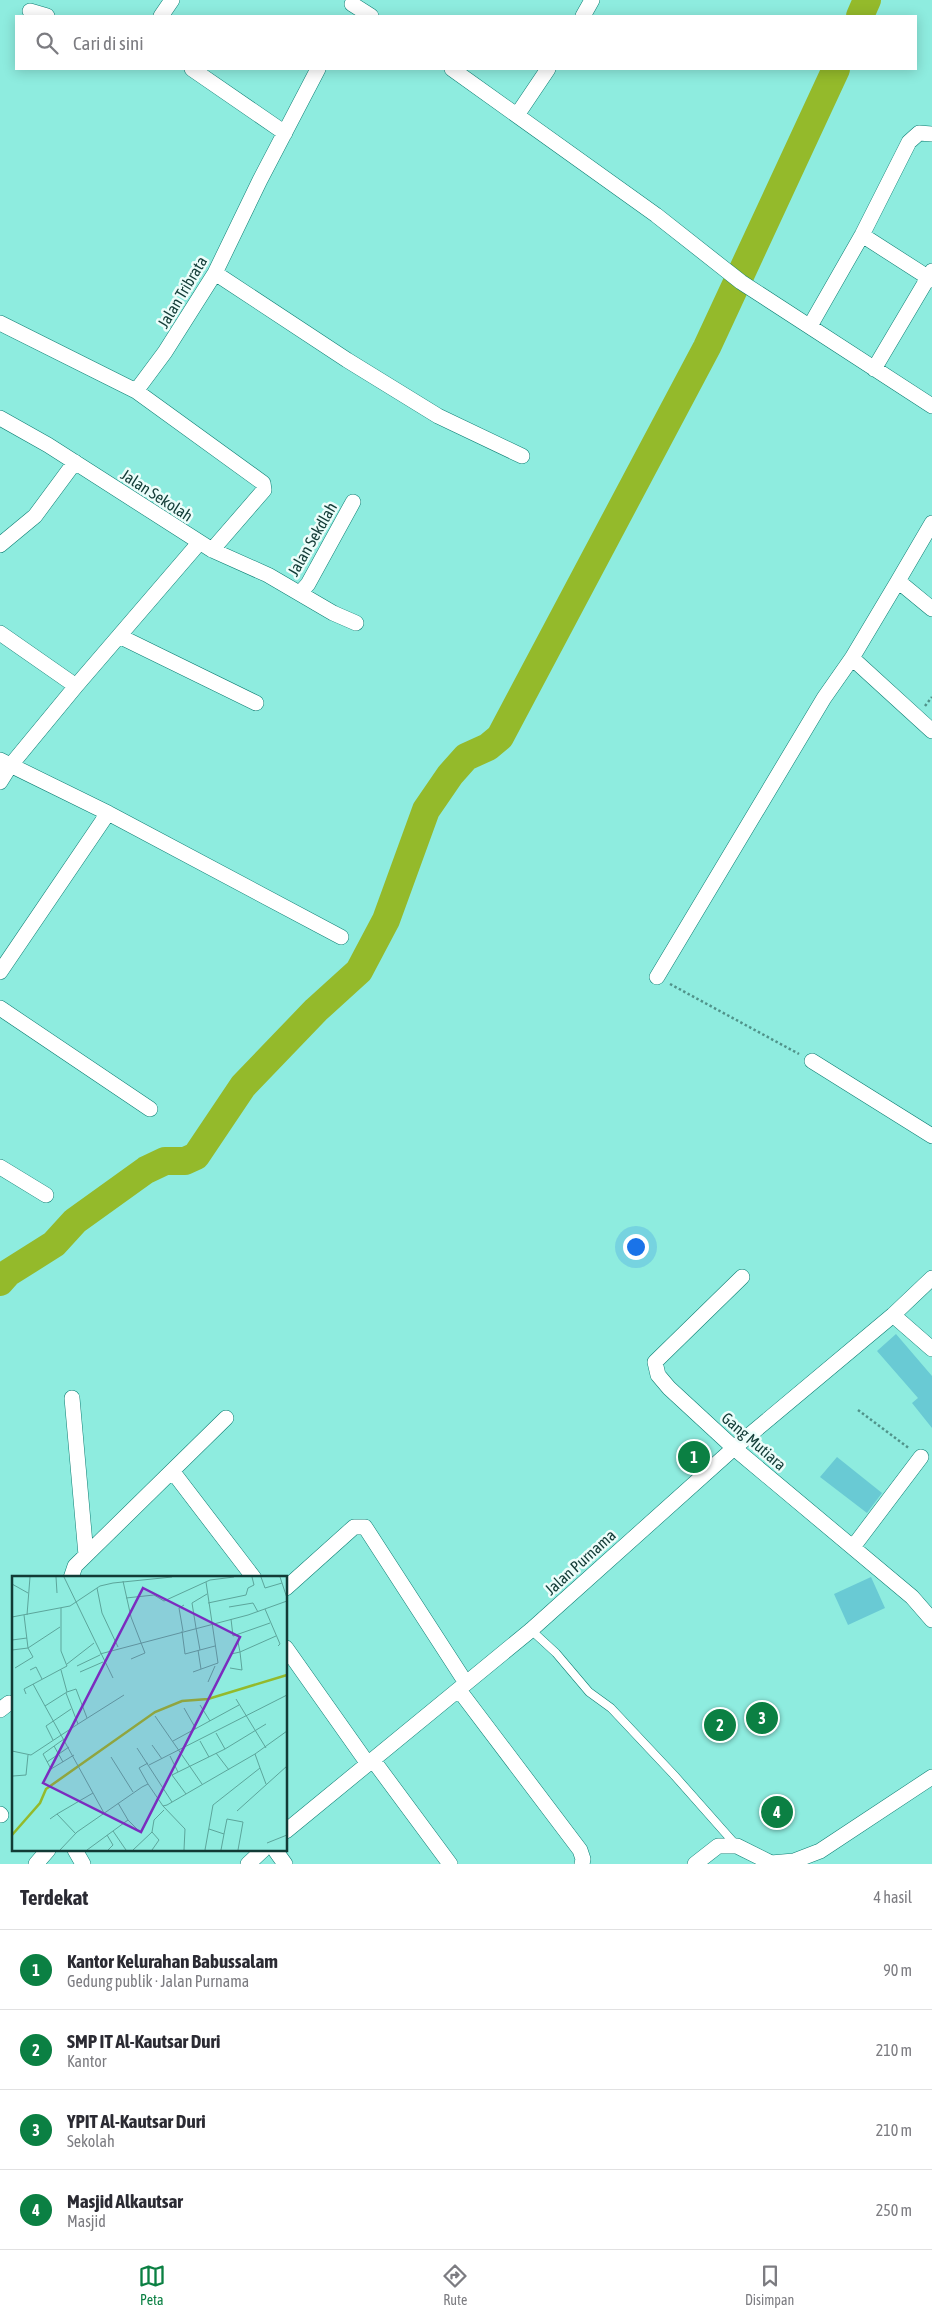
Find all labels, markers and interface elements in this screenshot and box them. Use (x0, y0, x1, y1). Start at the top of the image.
search box (15, 15, 917, 70)
icon: search (33, 29, 61, 57)
text: Cari di sini (73, 32, 144, 54)
street label: Jalan Tribrata (154, 253, 210, 331)
street label: Jalan Sekolah (118, 465, 196, 525)
street label: Jalan Sekdlah (284, 499, 340, 579)
your location (623, 1234, 649, 1260)
street label: Gang Mutiara (718, 1408, 790, 1474)
pin: 1 (678, 1438, 710, 1476)
street label: Jalan Purnama (541, 1526, 619, 1598)
inset map (12, 1576, 288, 1852)
pin: 3 (746, 1699, 778, 1737)
pin: 2 (704, 1706, 736, 1744)
pin: 4 (761, 1793, 793, 1831)
text: Terdekat (20, 1885, 88, 1909)
text: 4 hasil (874, 1888, 912, 1906)
text: Kantor Kelurahan Babussalam (67, 1950, 278, 1972)
text: 1 (32, 1961, 40, 1979)
text: 90 m (883, 1961, 912, 1979)
text: Gedung publik · Jalan Purnama (67, 1972, 249, 1990)
text: SMP IT Al-Kautsar Duri (67, 2030, 220, 2052)
text: 2 (32, 2041, 40, 2059)
text: 210 m (876, 2041, 912, 2059)
text: Kantor (67, 2052, 106, 2070)
text: YPIT Al-Kautsar Duri (67, 2110, 206, 2132)
text: 3 (32, 2121, 40, 2139)
text: 210 m (876, 2121, 912, 2139)
text: Sekolah (67, 2132, 115, 2150)
text: Masjid Alkautsar (67, 2190, 183, 2212)
text: 4 (32, 2201, 40, 2219)
text: 250 m (876, 2201, 912, 2219)
text: Masjid (67, 2212, 106, 2230)
tab: Peta (138, 2262, 166, 2308)
tab: Rute (441, 2262, 469, 2308)
tab: Disimpan (745, 2262, 794, 2308)

